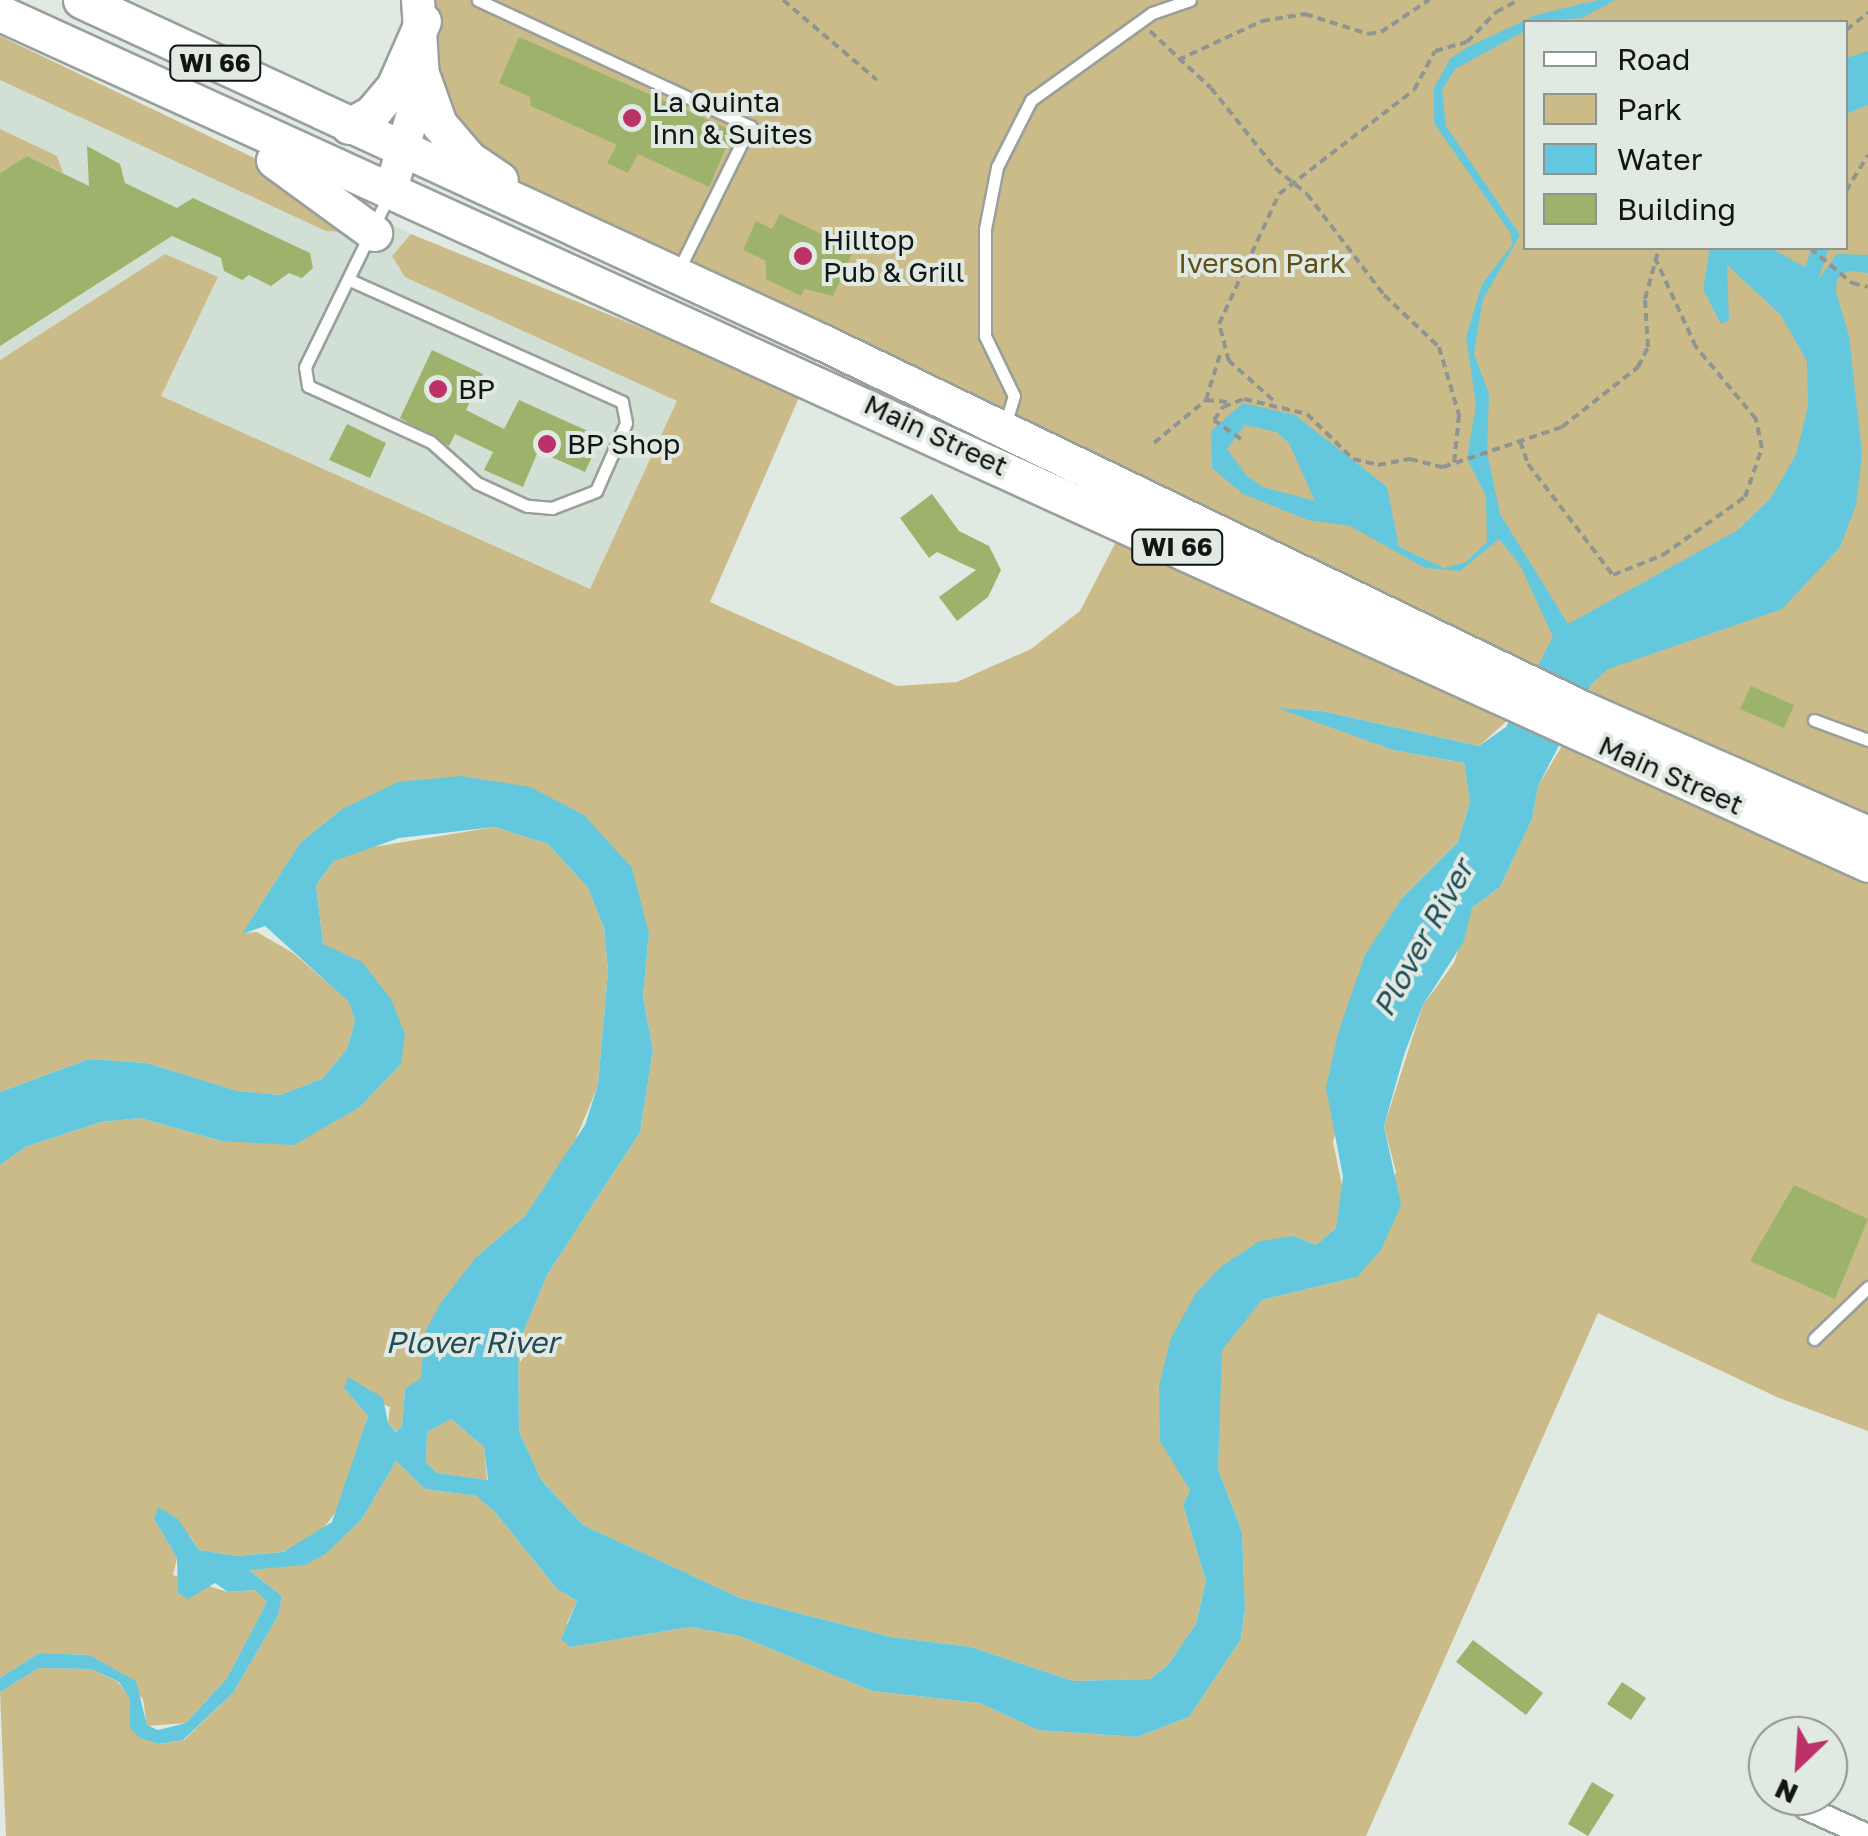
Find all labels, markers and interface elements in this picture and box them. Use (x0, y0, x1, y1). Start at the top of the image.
legend (1523, 20, 1848, 250)
text: Road (1617, 41, 1691, 77)
road number: WI 66 (168, 43, 262, 83)
place label: La Quinta Inn & Suites (652, 85, 813, 151)
text: Park (1617, 91, 1682, 127)
marker: La Quinta Inn & Suites (621, 107, 643, 129)
text: Water (1617, 141, 1702, 177)
text: Building (1617, 191, 1736, 227)
place label: Hilltop Pub & Grill (823, 223, 964, 289)
marker: Hilltop Pub & Grill (792, 245, 814, 267)
park label: Iverson Park (1178, 246, 1346, 280)
place label: BP (458, 372, 495, 406)
marker: BP (427, 378, 449, 400)
street label: Main Street (859, 387, 1013, 483)
place label: BP Shop (567, 427, 680, 461)
marker: BP Shop (536, 433, 558, 455)
road number: WI 66 (1130, 527, 1224, 567)
street label: Main Street (1594, 728, 1748, 822)
water label: Plover River (1365, 854, 1481, 1022)
water label: Plover River (386, 1324, 558, 1360)
north arrow (1748, 1716, 1848, 1816)
text: N (1769, 1772, 1803, 1811)

